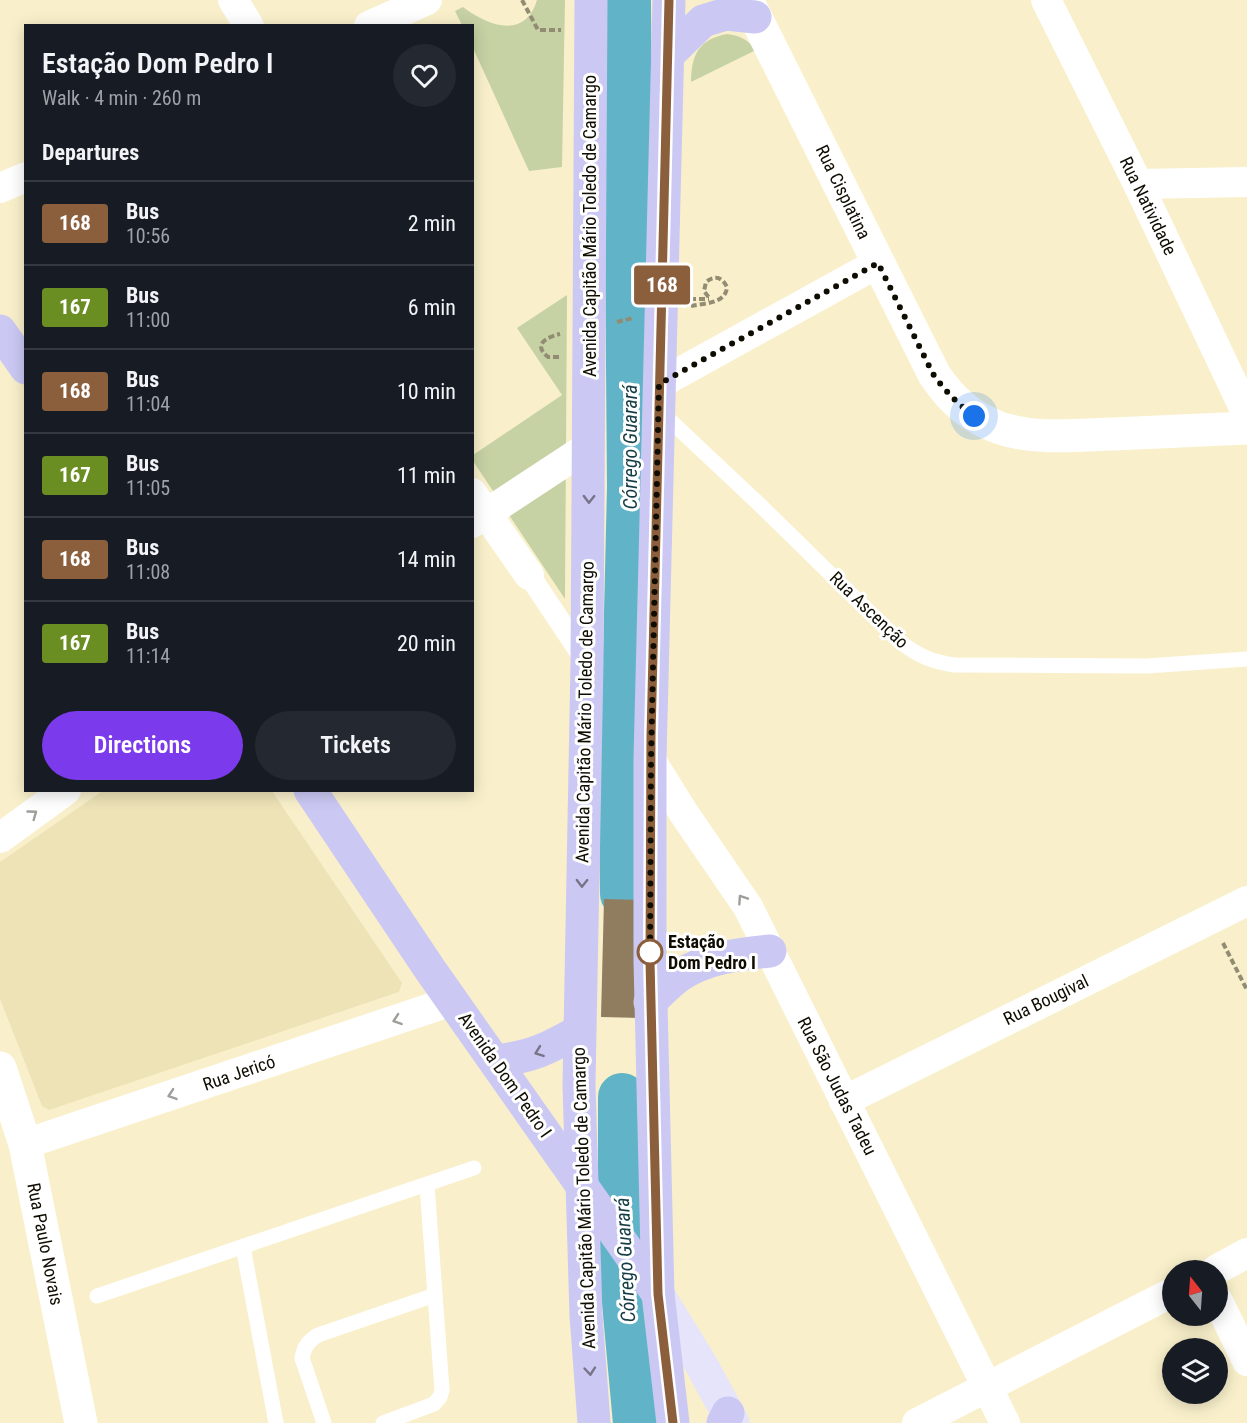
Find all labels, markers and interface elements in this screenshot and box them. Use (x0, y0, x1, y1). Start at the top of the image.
button: heart (393, 44, 456, 107)
text: Estação Dom Pedro I (42, 47, 273, 80)
street label: Avenida Capitão Mário Toledo de Camargo (579, 75, 600, 377)
text: Walk · 4 min · 260 m (42, 86, 201, 110)
text: Departures (42, 140, 139, 165)
street label: Rua Cisplatina (812, 141, 875, 242)
street label: Rua Natividade (1116, 153, 1181, 258)
text: Bus (126, 199, 159, 224)
text: 168 (59, 211, 91, 235)
text: 2 min (408, 211, 456, 236)
text: 10:56 (126, 224, 170, 248)
line badge: 168 (628, 266, 696, 304)
text: 168 (646, 273, 678, 297)
text: Bus (126, 283, 159, 308)
text: 167 (59, 295, 91, 319)
text: 6 min (408, 295, 456, 320)
text: 11:00 (126, 308, 170, 332)
text: Bus (126, 367, 159, 392)
text: 168 (59, 379, 91, 403)
text: 10 min (397, 379, 456, 404)
water label: Córrego Guarará (618, 384, 642, 510)
text: 11:04 (126, 392, 170, 416)
your location (959, 401, 989, 431)
text: Bus (126, 451, 159, 476)
text: 167 (59, 463, 91, 487)
text: 11 min (397, 463, 456, 488)
text: 11:05 (126, 476, 170, 500)
one-way arrow (582, 495, 595, 504)
text: Bus (126, 535, 159, 560)
text: 168 (59, 547, 91, 571)
text: 14 min (397, 547, 456, 572)
text: 11:08 (126, 560, 170, 584)
street label: Avenida Capitão Mário Toledo de Camargo (571, 561, 598, 863)
street label: Rua Ascenção (826, 567, 913, 652)
text: Bus (126, 619, 159, 644)
text: 167 (59, 631, 91, 655)
text: 20 min (397, 631, 456, 656)
text: 11:14 (126, 644, 170, 668)
button: Directions (42, 711, 243, 780)
button: Tickets (255, 711, 456, 780)
one-way arrow (27, 811, 38, 822)
one-way arrow (576, 879, 588, 888)
one-way arrow (739, 895, 750, 906)
place label: Estação Dom Pedro I (668, 931, 756, 973)
marker: Estação Dom Pedro I (637, 939, 663, 965)
street label: Rua Bougival (1000, 970, 1092, 1029)
street label: Avenida Dom Pedro I (454, 1008, 556, 1141)
one-way arrow (392, 1012, 403, 1025)
street label: Rua São Judas Tadeu (794, 1013, 881, 1158)
one-way arrow (534, 1044, 545, 1057)
street label: Avenida Capitão Mário Toledo de Camargo (568, 1047, 599, 1349)
street label: Rua Jericó (200, 1050, 278, 1095)
one-way arrow (167, 1088, 178, 1101)
street label: Rua Paulo Novais (23, 1181, 68, 1307)
water label: Córrego Guarará (610, 1196, 640, 1323)
north arrow (1162, 1260, 1228, 1326)
map controls (1162, 1260, 1228, 1404)
button: layers (1162, 1338, 1228, 1404)
one-way arrow (583, 1366, 596, 1375)

